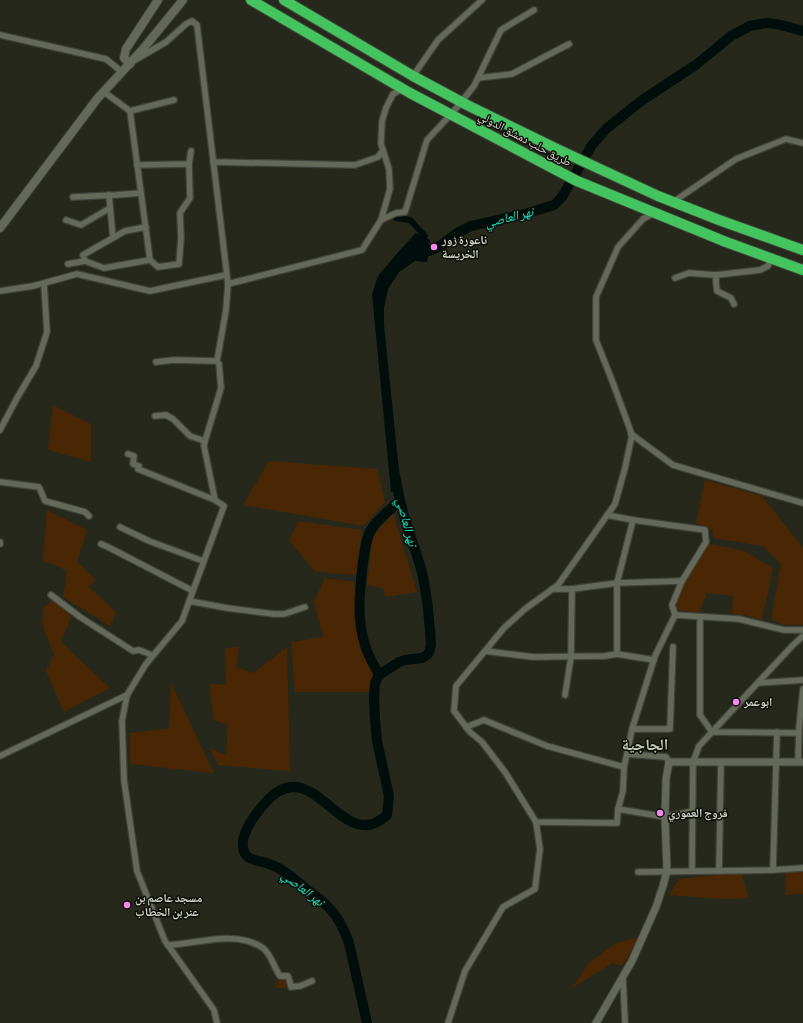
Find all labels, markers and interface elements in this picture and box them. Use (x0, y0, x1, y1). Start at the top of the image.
street label: طريق حلب دمشق الدولي (475, 109, 574, 172)
water label: نهر العاصي (483, 203, 538, 233)
place label: ناعورة زور الخريسة (441, 233, 487, 261)
marker: ناعورة زور الخريسة (429, 242, 439, 252)
water label: نهر العاصي (390, 496, 421, 551)
place label: ابوعمر (743, 695, 772, 709)
marker: ابوعمر (731, 697, 741, 707)
district label: الجاجية (622, 735, 668, 753)
place label: فروج العموري (668, 806, 728, 823)
marker: فروج العموري (655, 808, 665, 818)
water label: نهر العاصي (277, 867, 329, 913)
place label: مسجد عاصم بن عنر بن الخطاب (135, 891, 203, 920)
marker: مسجد عاصم بن عنر بن الخطاب (122, 900, 132, 910)

